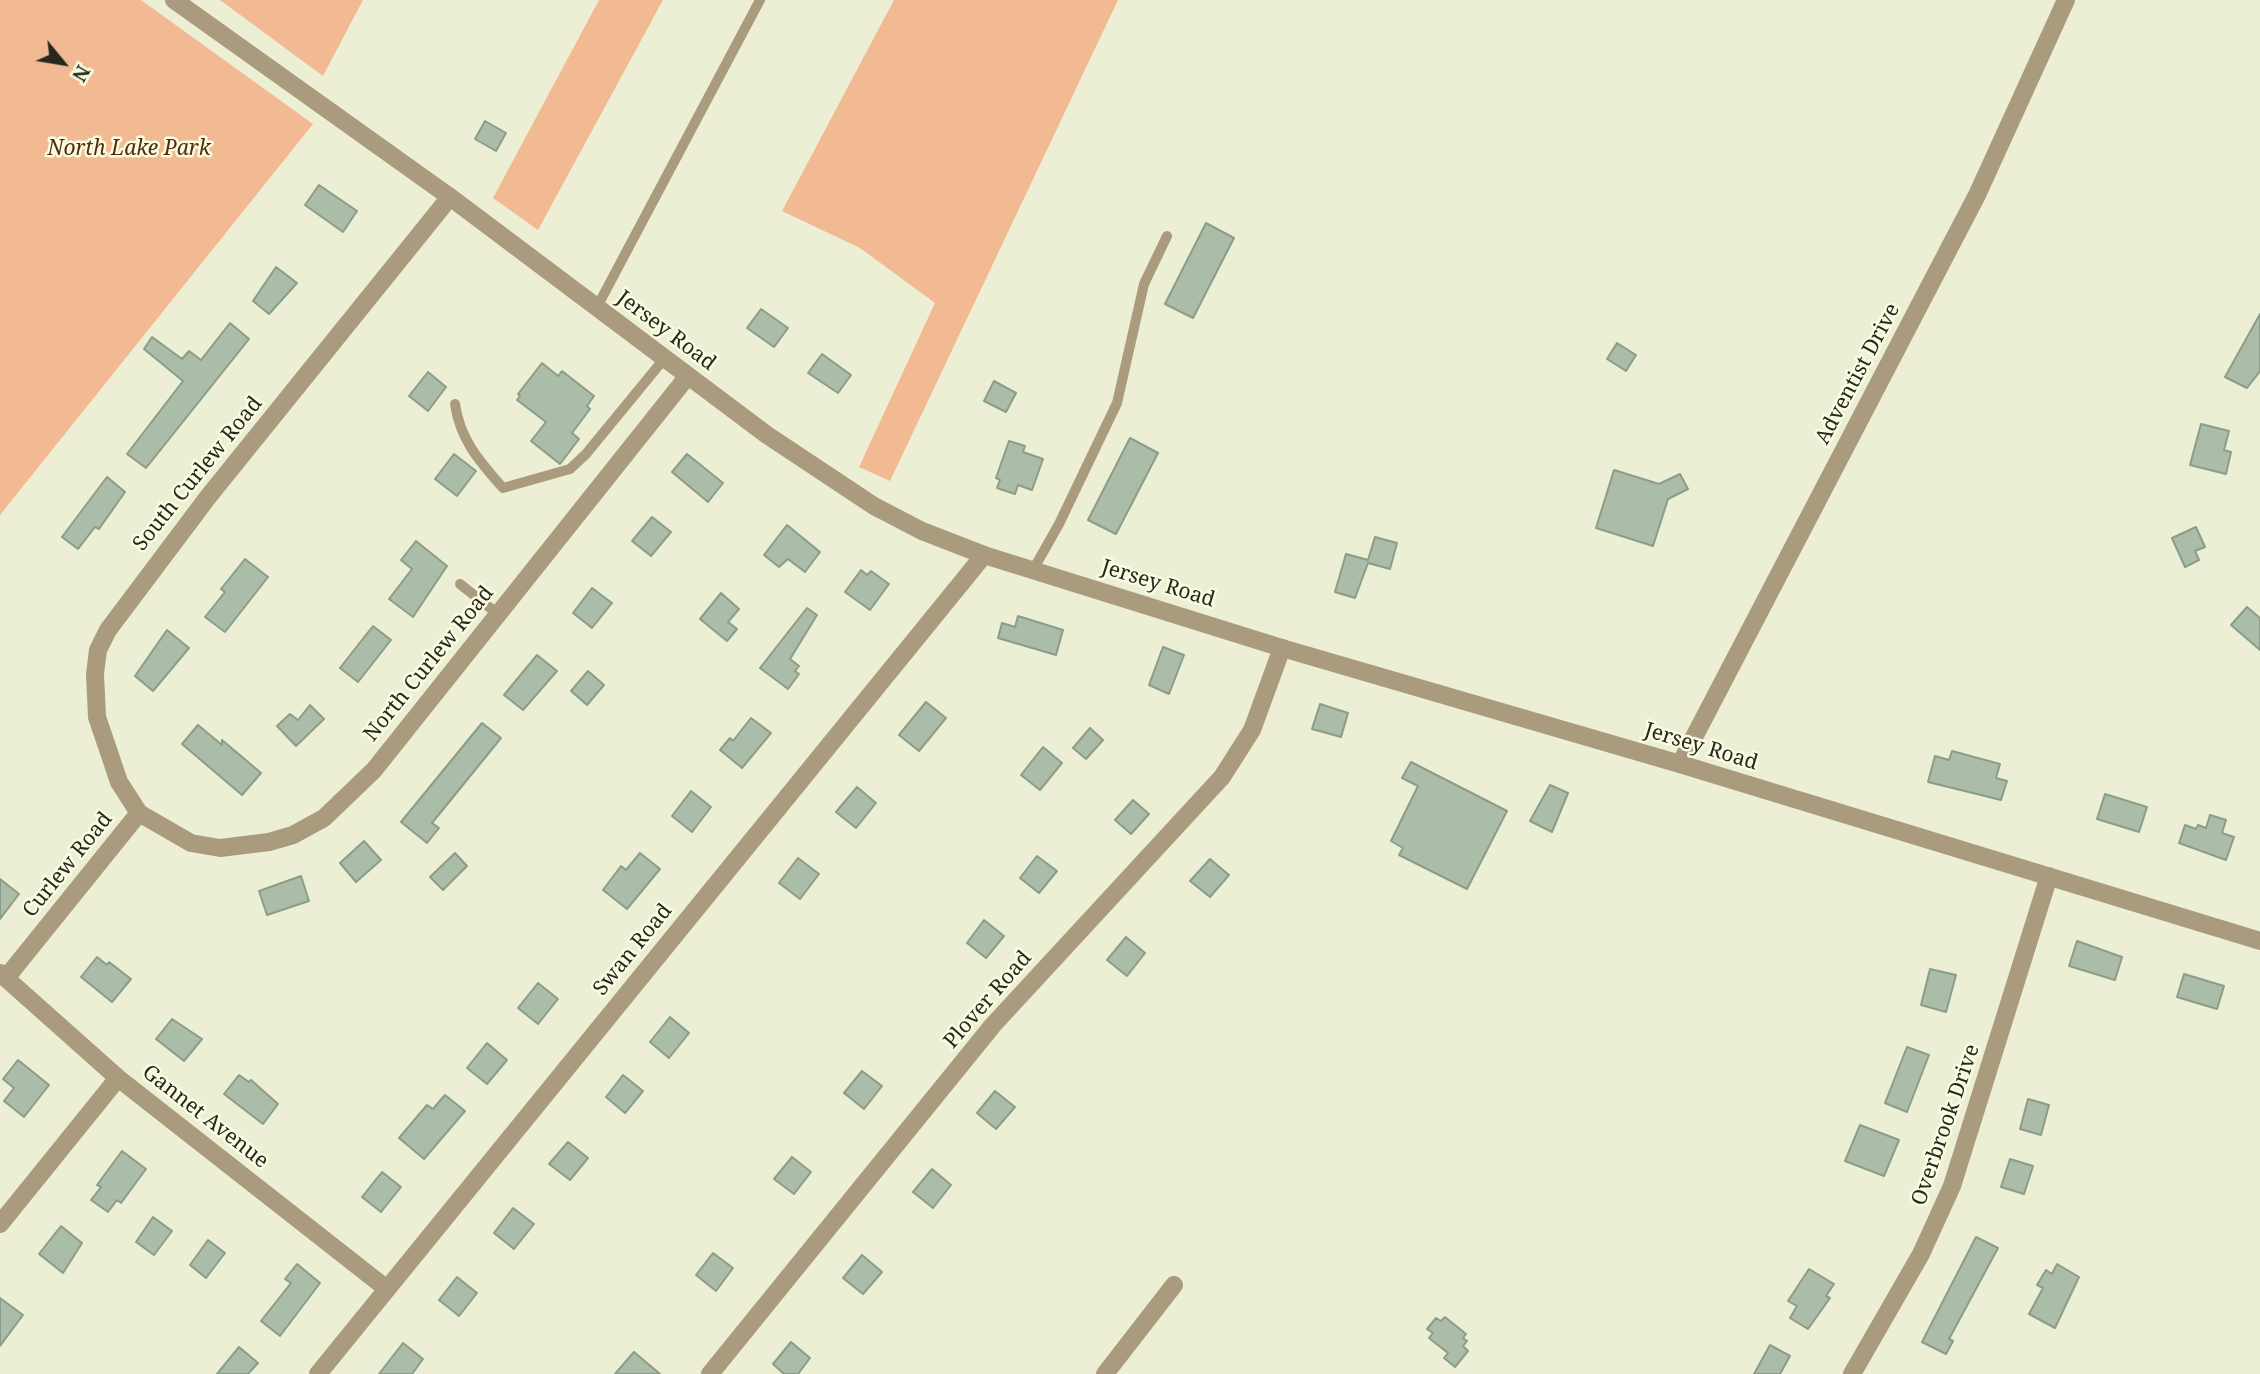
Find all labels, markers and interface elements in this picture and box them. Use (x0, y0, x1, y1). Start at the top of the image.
north arrow (28, 28, 98, 98)
text: N (66, 61, 96, 86)
park label: North Lake Park (47, 136, 211, 162)
street label: Jersey Road (612, 286, 720, 376)
street label: Adventist Drive (1810, 299, 1906, 449)
street label: South Curlew Road (128, 392, 268, 556)
street label: Jersey Road (1098, 555, 1218, 613)
street label: North Curlew Road (359, 581, 499, 747)
street label: Jersey Road (1641, 718, 1761, 776)
street label: Curlew Road (18, 807, 118, 923)
street label: Swan Road (588, 899, 678, 1001)
street label: Plover Road (939, 946, 1037, 1054)
street label: Overbrook Drive (1907, 1041, 1985, 1209)
street label: Gannet Avenue (137, 1060, 273, 1174)

